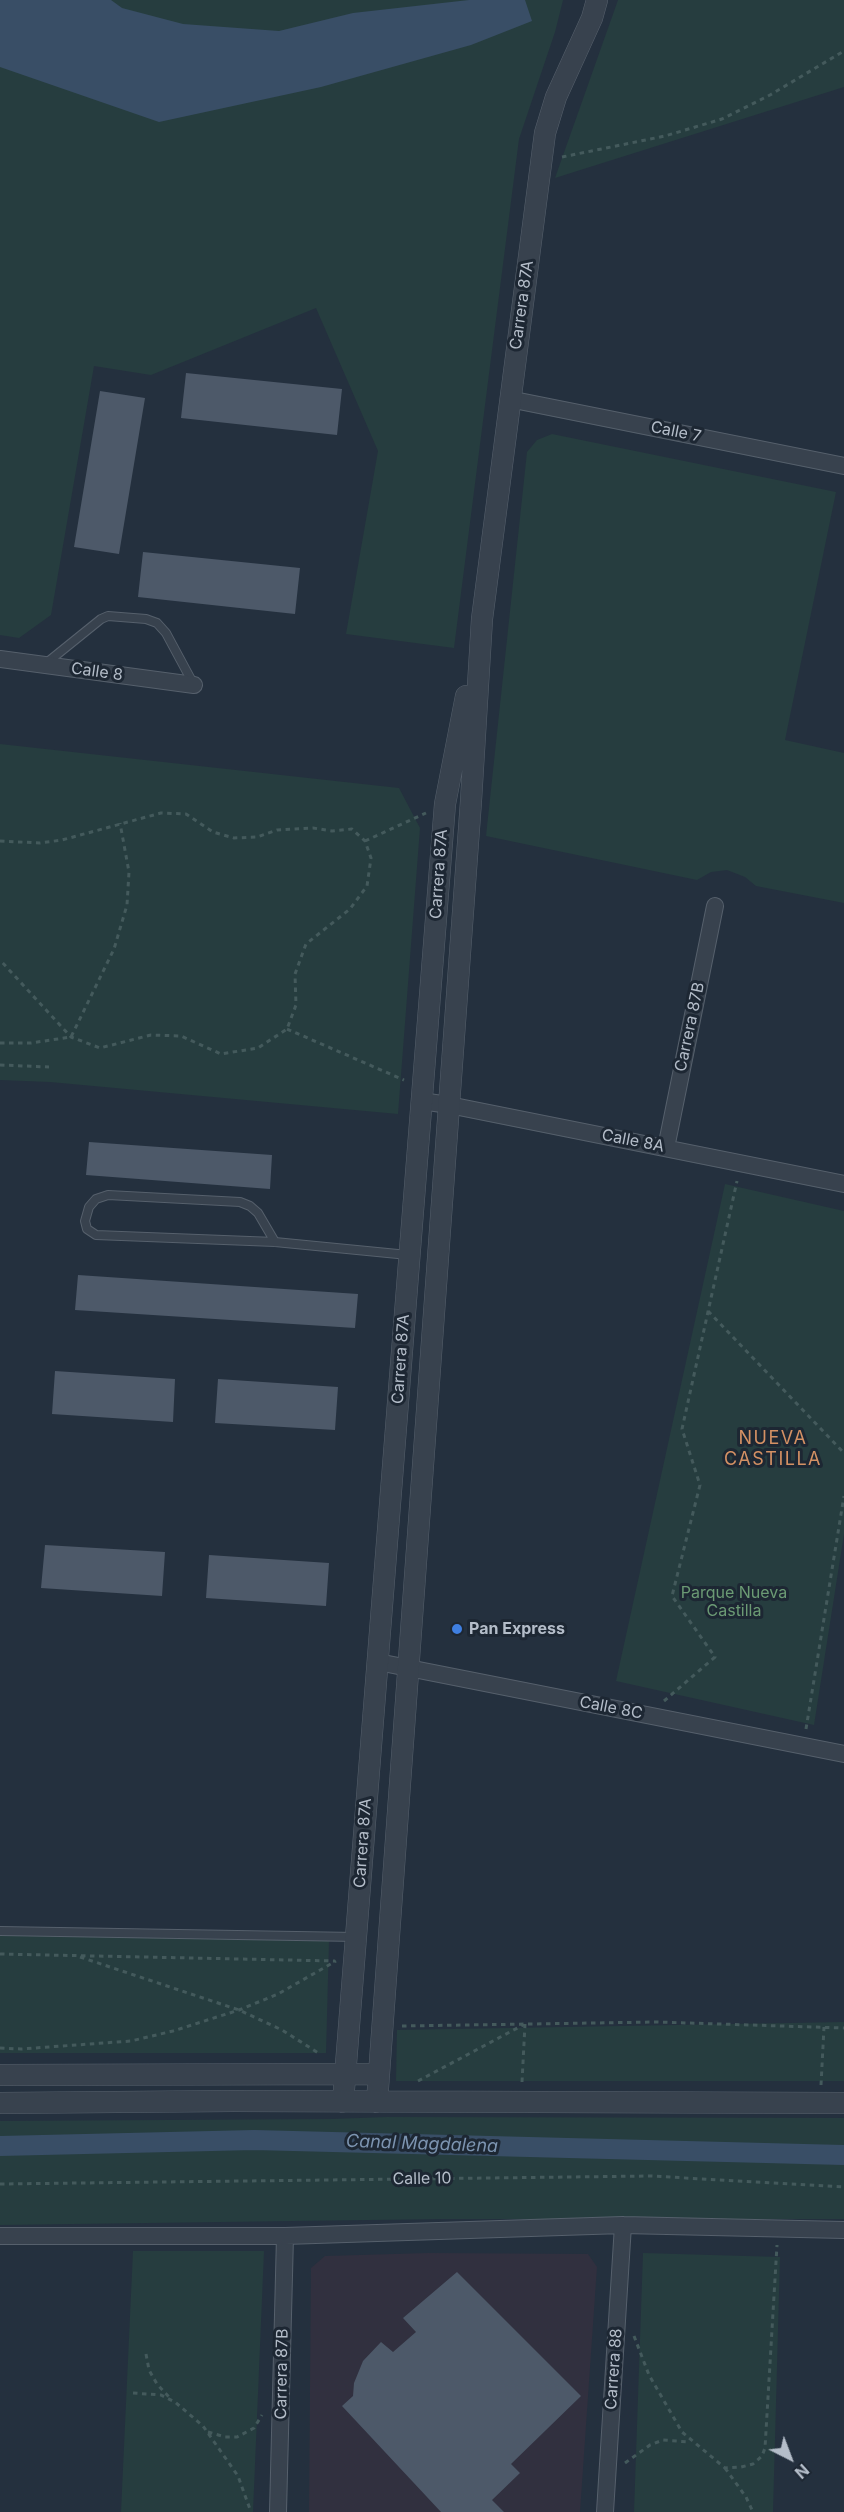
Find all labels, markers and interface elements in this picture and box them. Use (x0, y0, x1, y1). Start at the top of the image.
street label: Carrera 87A (506, 259, 538, 351)
street label: Calle 7 (649, 418, 703, 446)
street label: Calle 8 (70, 659, 124, 685)
street label: Carrera 87A (426, 829, 452, 919)
street label: Carrera 87B (671, 981, 709, 1073)
street label: Calle 8A (600, 1126, 666, 1156)
street label: Carrera 87A (388, 1314, 414, 1404)
district label: NUEVA CASTILLA (724, 1428, 822, 1470)
park label: Parque Nueva Castilla (681, 1583, 787, 1621)
place label: Pan Express (469, 1619, 565, 1639)
marker: Pan Express (450, 1622, 464, 1636)
street label: Calle 8C (578, 1692, 644, 1724)
street label: Carrera 87A (350, 1798, 376, 1888)
water label: Canal Magdalena (346, 2131, 498, 2157)
street label: Calle 10 (392, 2169, 452, 2189)
street label: Carrera 87B (272, 2328, 292, 2420)
street label: Carrera 88 (602, 2328, 626, 2410)
north arrow (760, 2428, 820, 2488)
text: N (791, 2460, 813, 2483)

